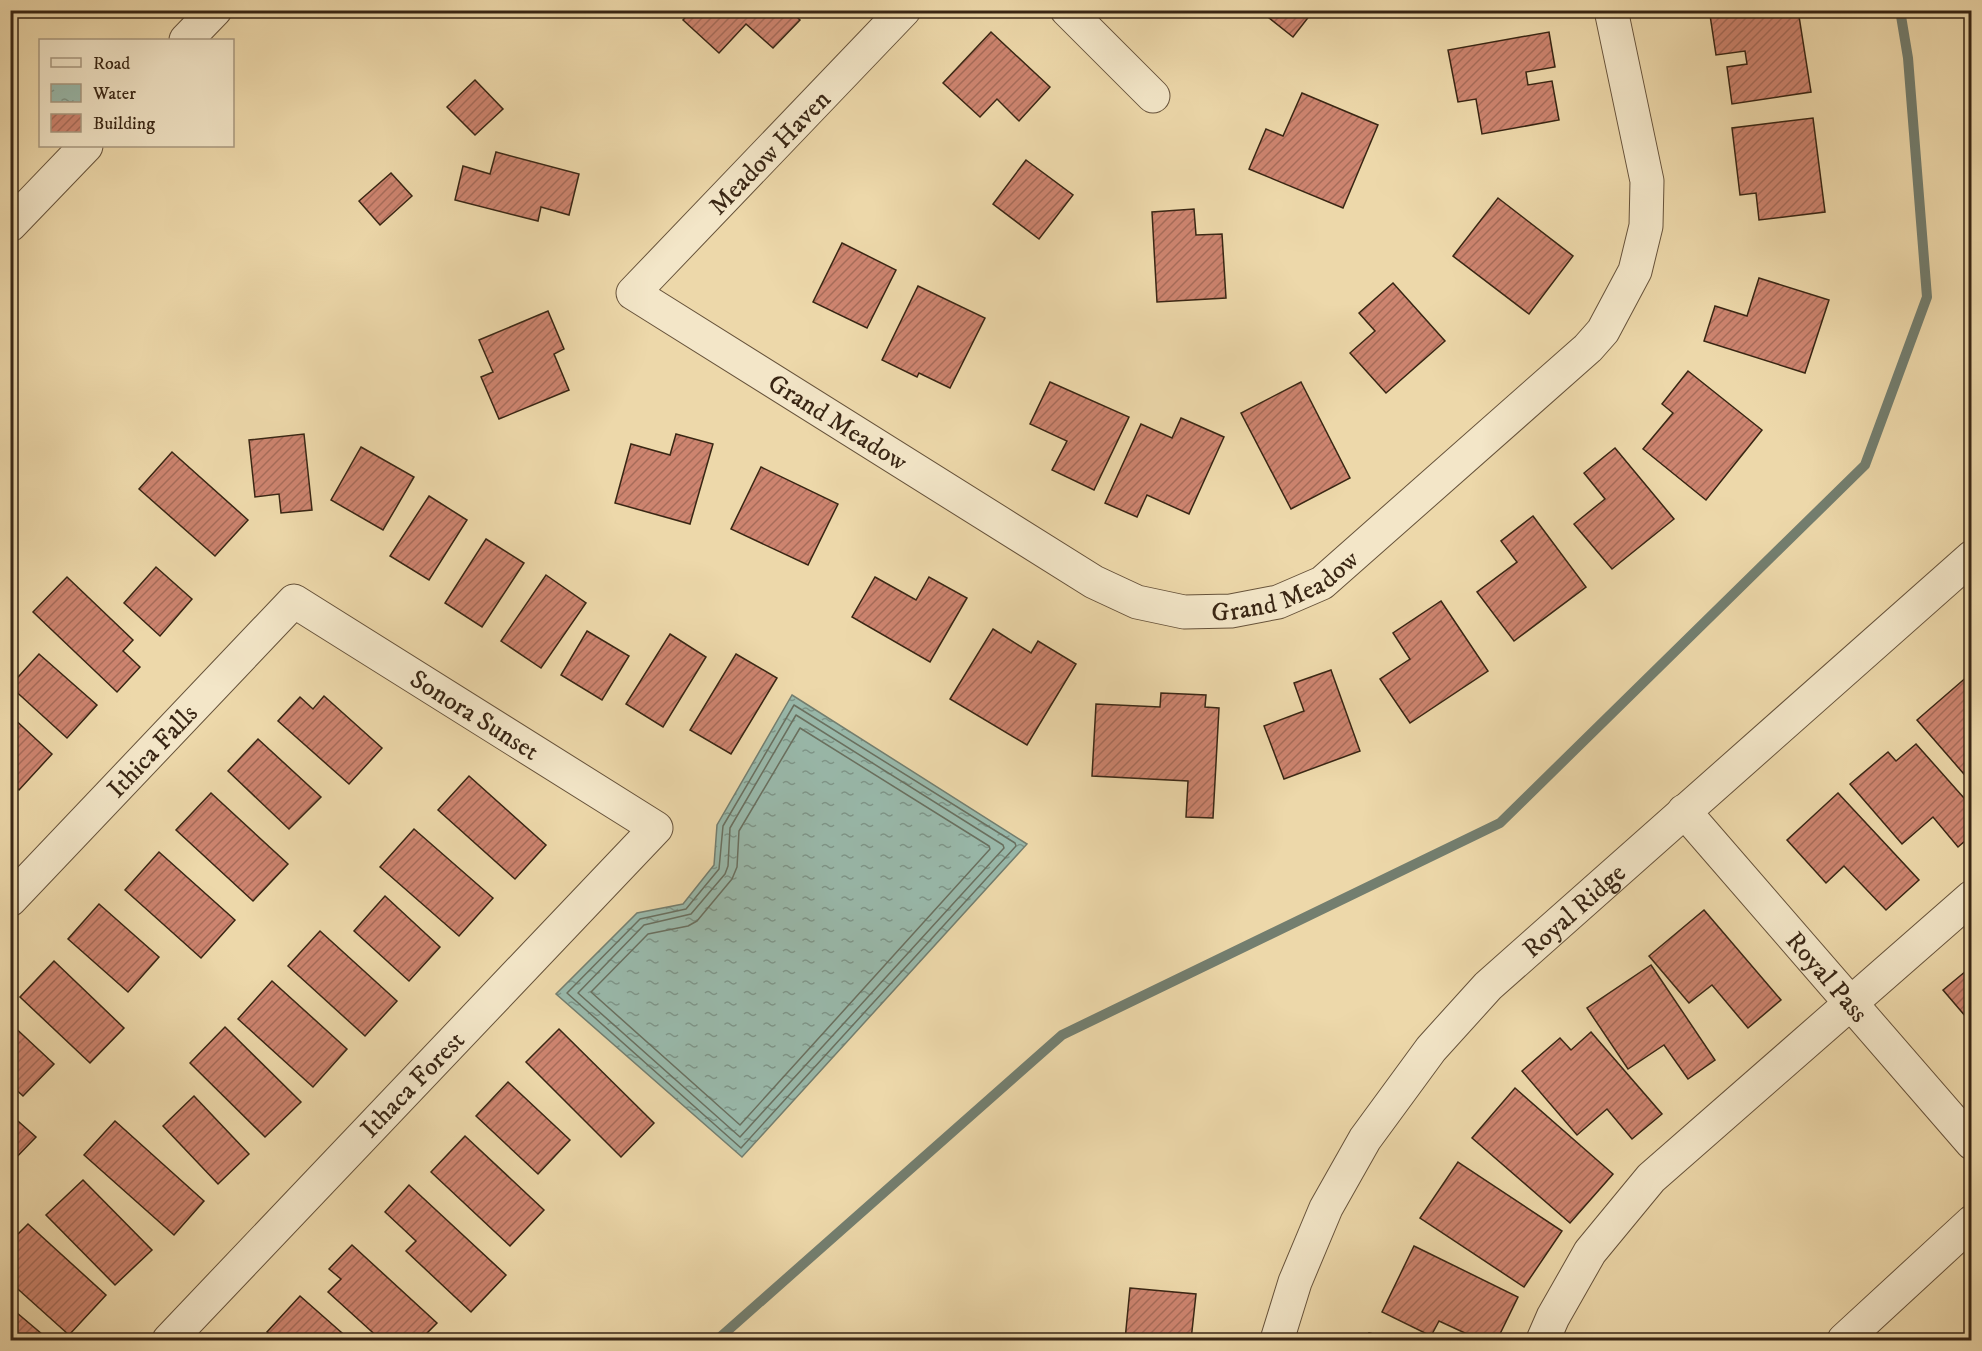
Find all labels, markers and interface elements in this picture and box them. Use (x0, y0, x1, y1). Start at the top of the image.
legend (39, 39, 234, 147)
text: Road (93, 53, 130, 75)
text: Water (92, 83, 136, 105)
street label: Meadow Haven (702, 83, 838, 223)
text: Building (93, 113, 155, 135)
street label: Grand Meadow (761, 367, 914, 479)
street label: Grand Meadow (1211, 543, 1366, 629)
street label: Sonora Sunset (403, 663, 545, 769)
street label: Ithica Falls (101, 698, 205, 806)
street label: Royal Ridge (1516, 857, 1633, 966)
street label: Royal Pass (1778, 925, 1875, 1030)
street label: Ithaca Forest (354, 1025, 472, 1145)

